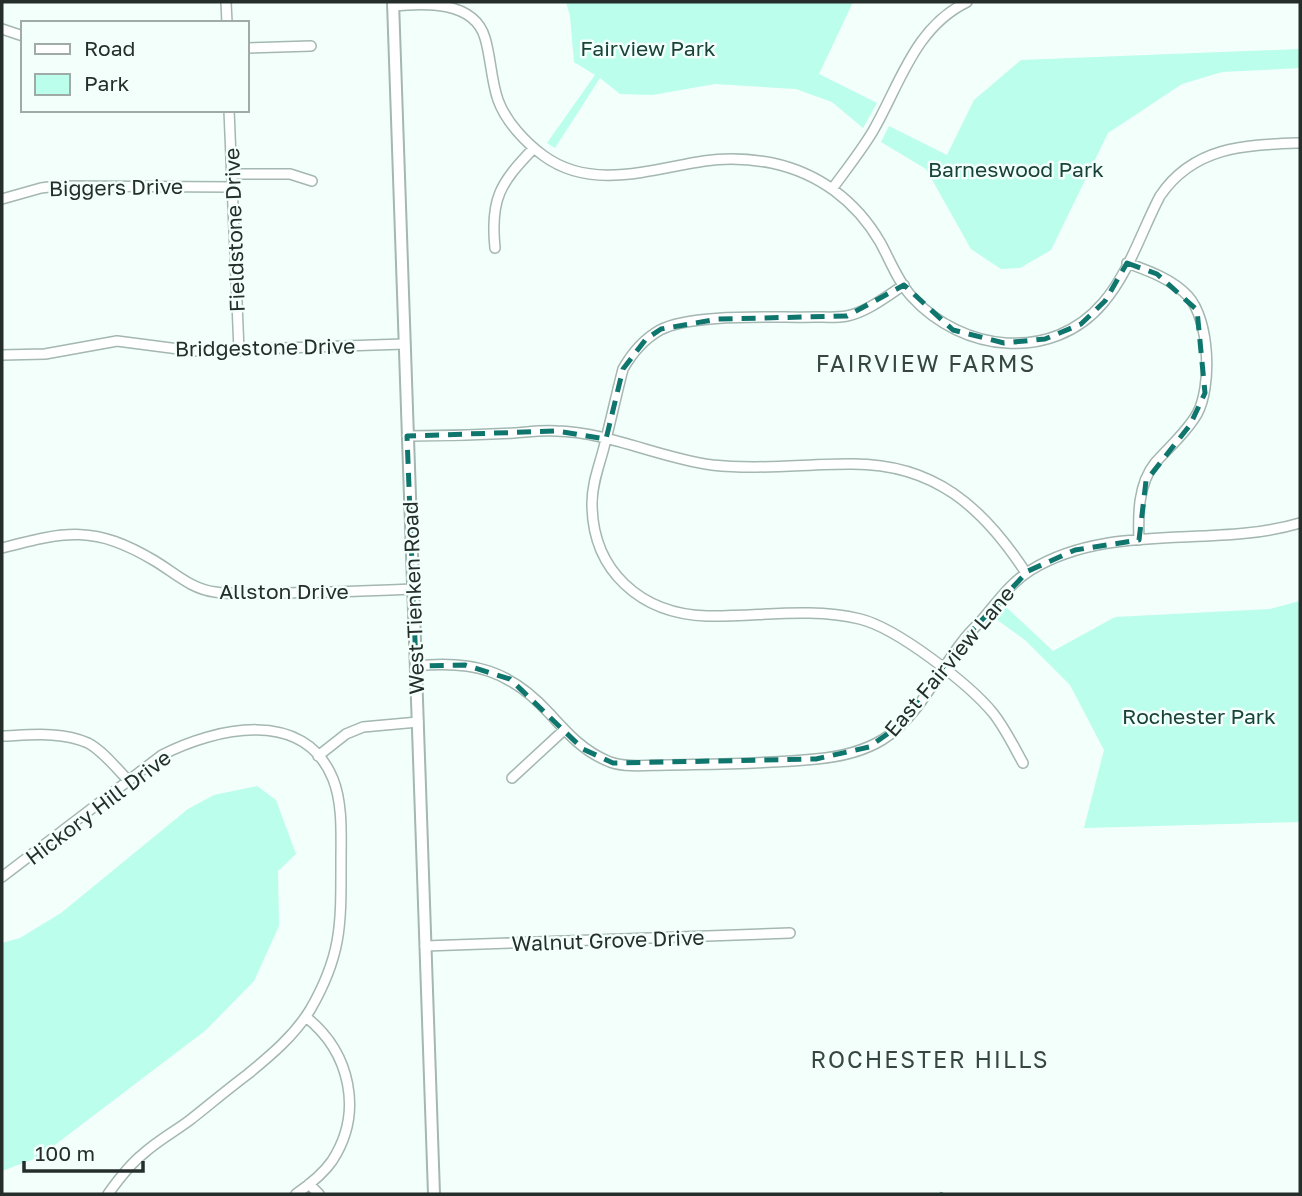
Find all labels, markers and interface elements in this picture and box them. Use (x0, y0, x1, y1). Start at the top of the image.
legend (21, 21, 248, 112)
text: Road (84, 35, 135, 61)
park label: Fairview Park (580, 35, 716, 61)
text: Park (84, 70, 130, 96)
street label: Fieldstone Drive (218, 147, 250, 313)
park label: Barneswood Park (928, 156, 1104, 182)
street label: Biggers Drive (49, 173, 183, 201)
street label: Bridgestone Drive (175, 332, 355, 362)
district label: FAIRVIEW FARMS (816, 349, 1036, 377)
street label: West Tienken Road (397, 501, 429, 695)
street label: Allston Drive (219, 578, 349, 604)
street label: East Fairview Lane (878, 580, 1020, 742)
park label: Rochester Park (1122, 703, 1276, 729)
street label: Hickory Hill Drive (20, 744, 176, 870)
street label: Walnut Grove Drive (511, 924, 705, 956)
district label: ROCHESTER HILLS (810, 1045, 1050, 1073)
scale bar (24, 1130, 144, 1174)
text: 100 m (35, 1140, 95, 1166)

